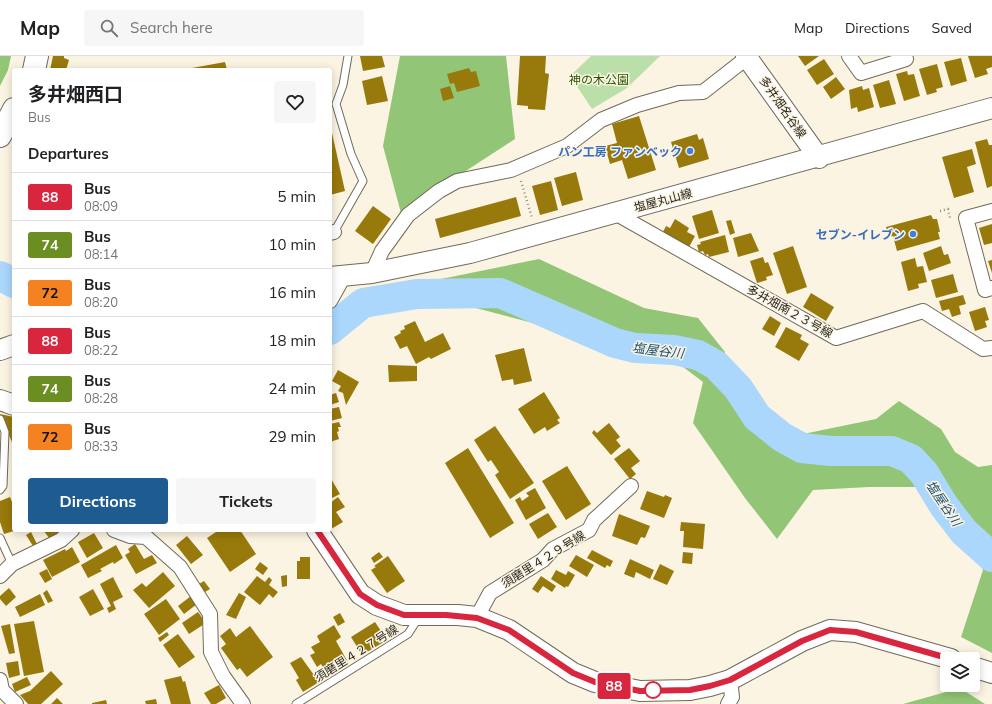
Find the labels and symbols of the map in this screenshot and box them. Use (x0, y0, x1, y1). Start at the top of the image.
park label: 神の木公園 (569, 72, 629, 87)
street label: 多井畑名谷線 (756, 73, 810, 141)
place label: パン工房 ファンベック (558, 144, 682, 159)
marker: パン工房 ファンベック (685, 146, 695, 156)
street label: 塩屋丸山線 (632, 185, 694, 215)
place label: セブン-イレブン (816, 227, 905, 242)
marker: セブン-イレブン (908, 229, 918, 239)
street label: 多井畑南２３号線 (744, 281, 836, 341)
water label: 塩屋谷川 (631, 339, 687, 361)
water label: 塩屋谷川 (923, 477, 966, 531)
street label: 須磨里４２９号線 (498, 527, 588, 591)
street label: 須磨里４２７号線 (311, 621, 401, 685)
line badge: 88 (596, 673, 632, 699)
unlabelled marker (644, 681, 662, 699)

